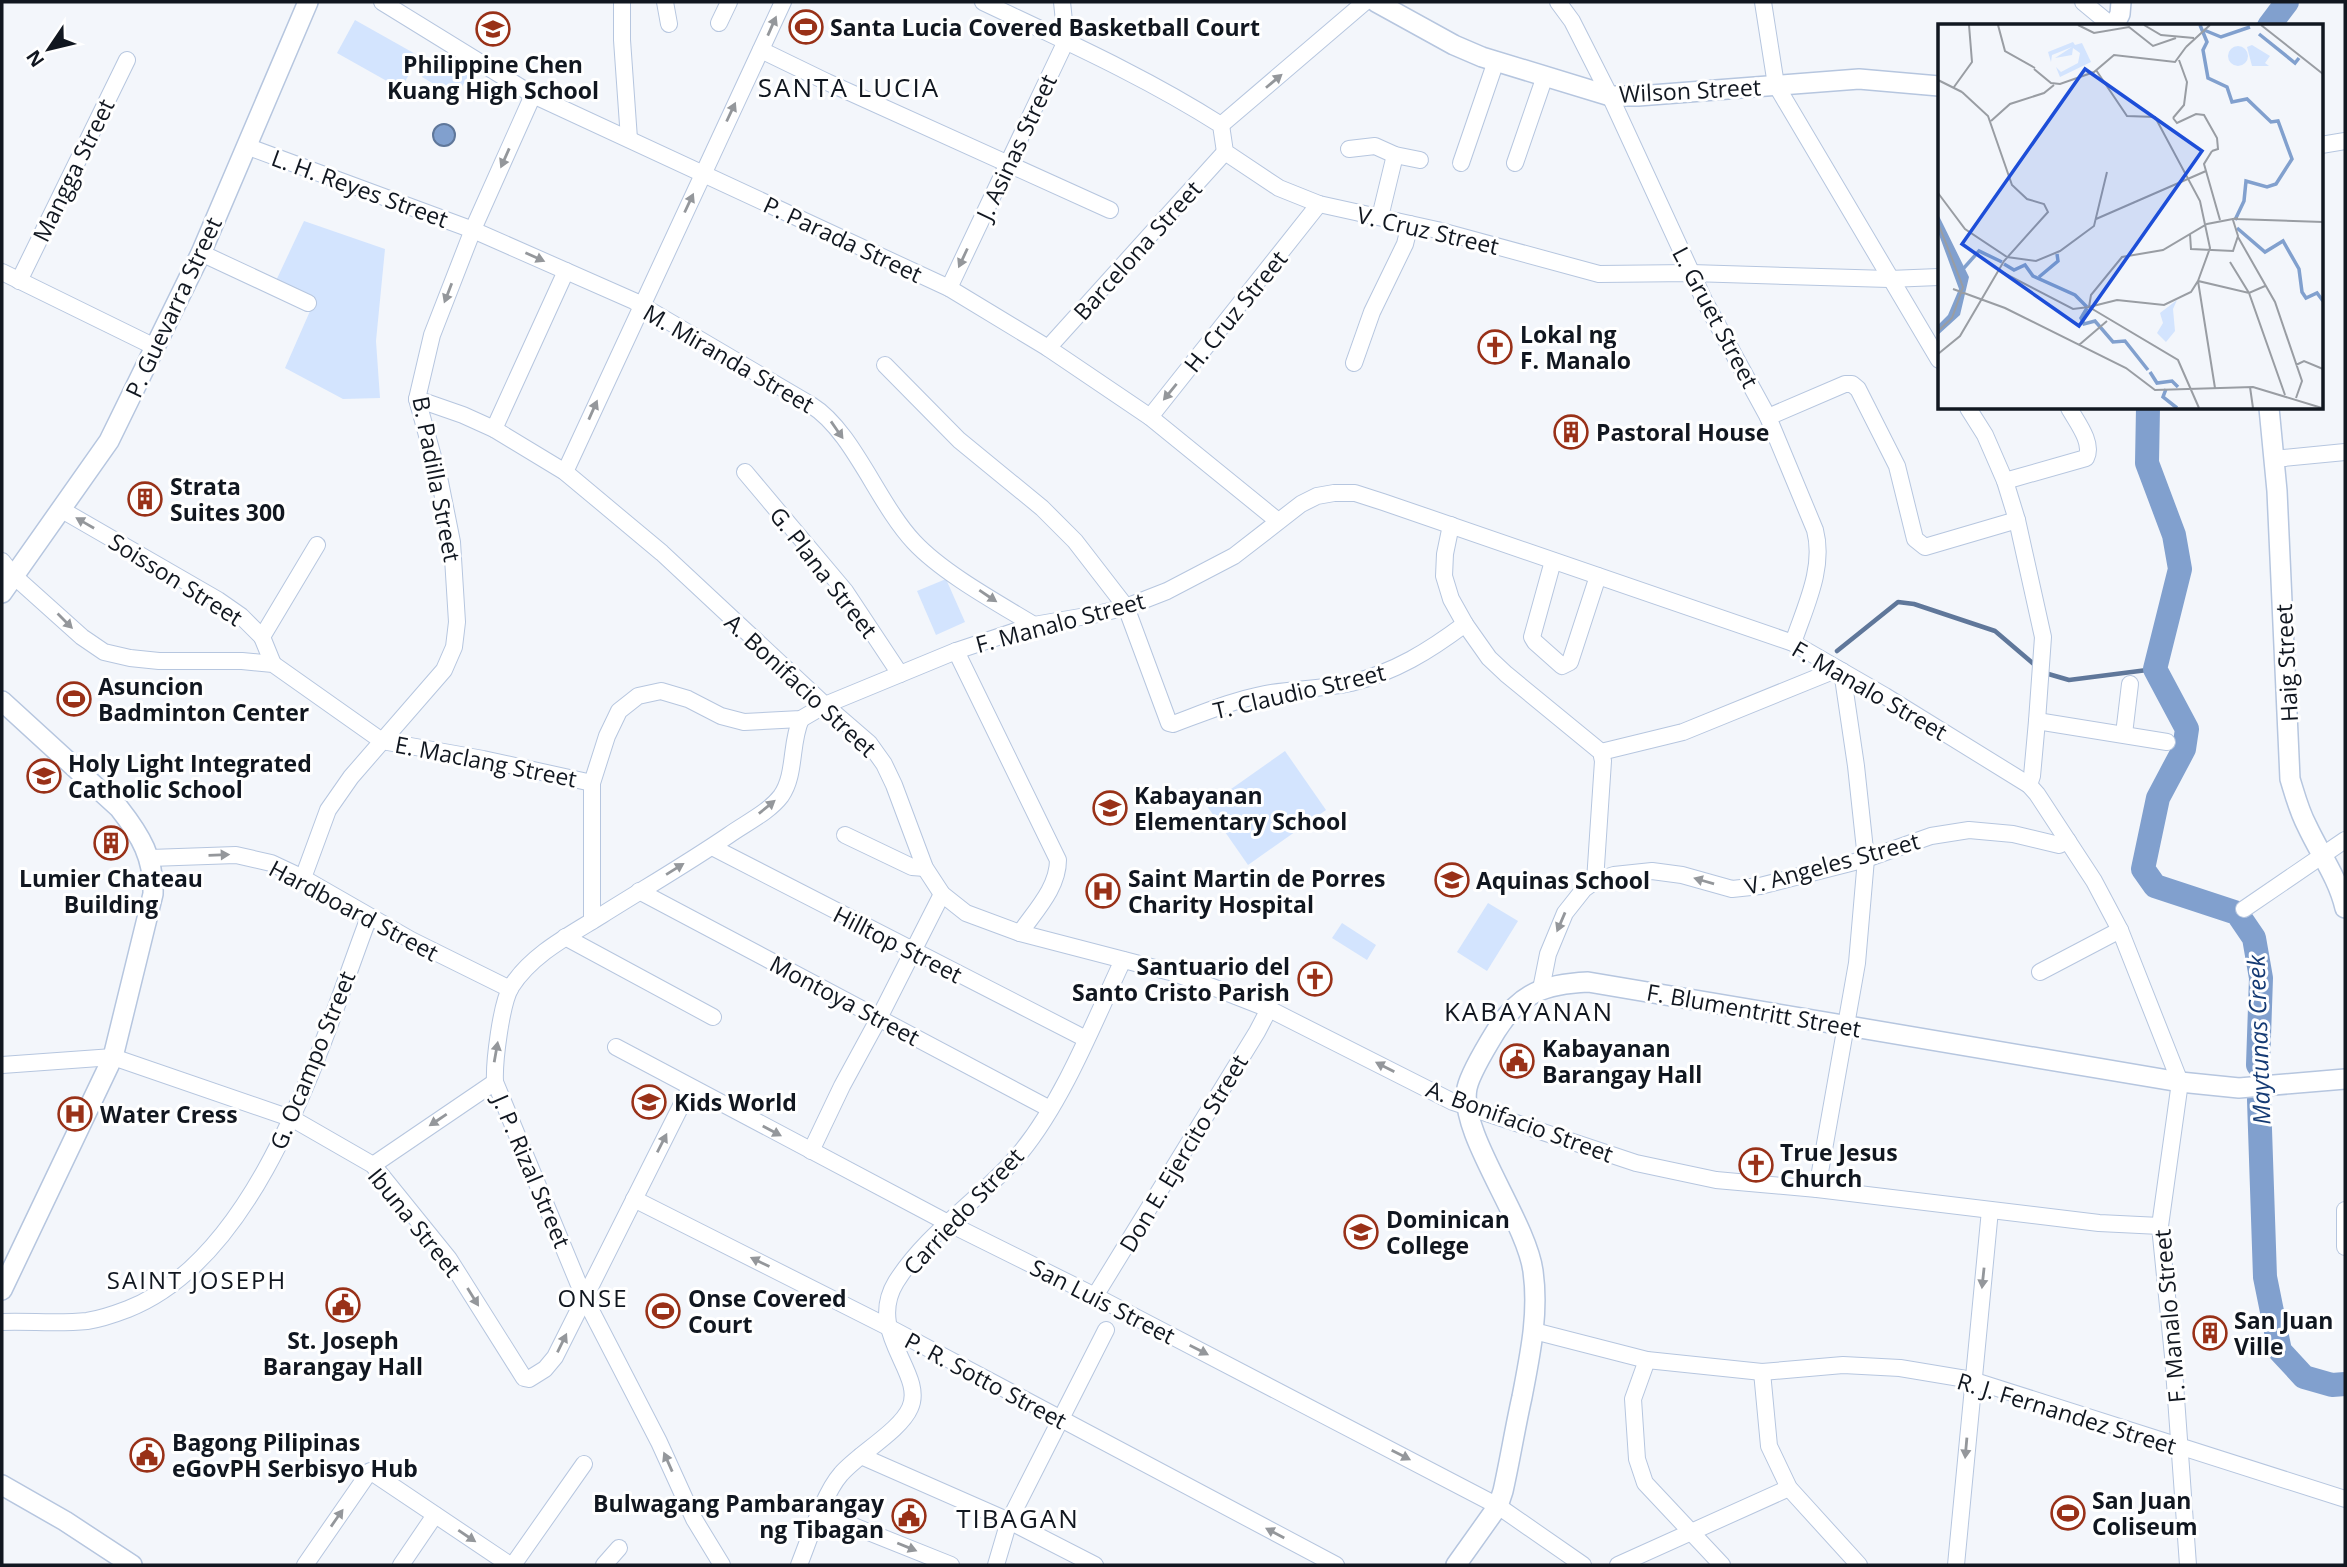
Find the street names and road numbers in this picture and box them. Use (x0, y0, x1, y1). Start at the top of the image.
street label: J. Asinas Street (967, 69, 1064, 227)
street label: Wilson Street (1618, 70, 1762, 110)
street label: Mangga Street (25, 93, 121, 247)
street label: L. H. Reyes Street (267, 141, 453, 235)
street label: Barcelona Street (1066, 173, 1208, 327)
street label: P. Parada Street (758, 188, 928, 290)
street label: V. Cruz Street (1354, 198, 1502, 262)
street label: P. Guevarra Street (117, 212, 229, 402)
street label: L. Gruet Street (1665, 241, 1767, 393)
street label: H. Cruz Street (1176, 243, 1294, 379)
street label: M. Miranda Street (638, 296, 820, 420)
street label: B. Padilla Street (405, 393, 469, 565)
street label: G. Plana Street (763, 500, 885, 644)
street label: Soisson Street (103, 525, 249, 633)
street label: F. Manalo Street (972, 584, 1148, 660)
street label: Haig Street (2267, 603, 2305, 723)
street label: A. Bonifacio Street (718, 606, 884, 764)
street label: F. Manalo Street (1787, 633, 1953, 747)
street label: T. Claudio Street (1210, 656, 1388, 726)
street label: E. Maclang Street (392, 728, 580, 794)
street label: V. Angeles Street (1741, 824, 1923, 902)
street label: Hardboard Street (264, 852, 444, 968)
street label: Hilltop Street (828, 898, 968, 990)
street label: Montoya Street (765, 947, 925, 1053)
street label: G. Ocampo Street (262, 966, 362, 1154)
street label: F. Blumentritt Street (1644, 975, 1864, 1045)
street label: Don E. Ejercito Street (1111, 1048, 1255, 1258)
street label: A. Bonifacio Street (1422, 1072, 1618, 1170)
street label: J. P. Rizal Street (485, 1088, 579, 1253)
street label: Carriedo Street (896, 1141, 1030, 1281)
street label: Ibuna Street (361, 1161, 469, 1283)
street label: F. Manalo Street (2145, 1228, 2193, 1404)
street label: San Luis Street (1025, 1251, 1181, 1351)
street label: P. R. Sotto Street (899, 1324, 1073, 1436)
street label: R. J. Fernandez Street (1954, 1364, 2180, 1462)

